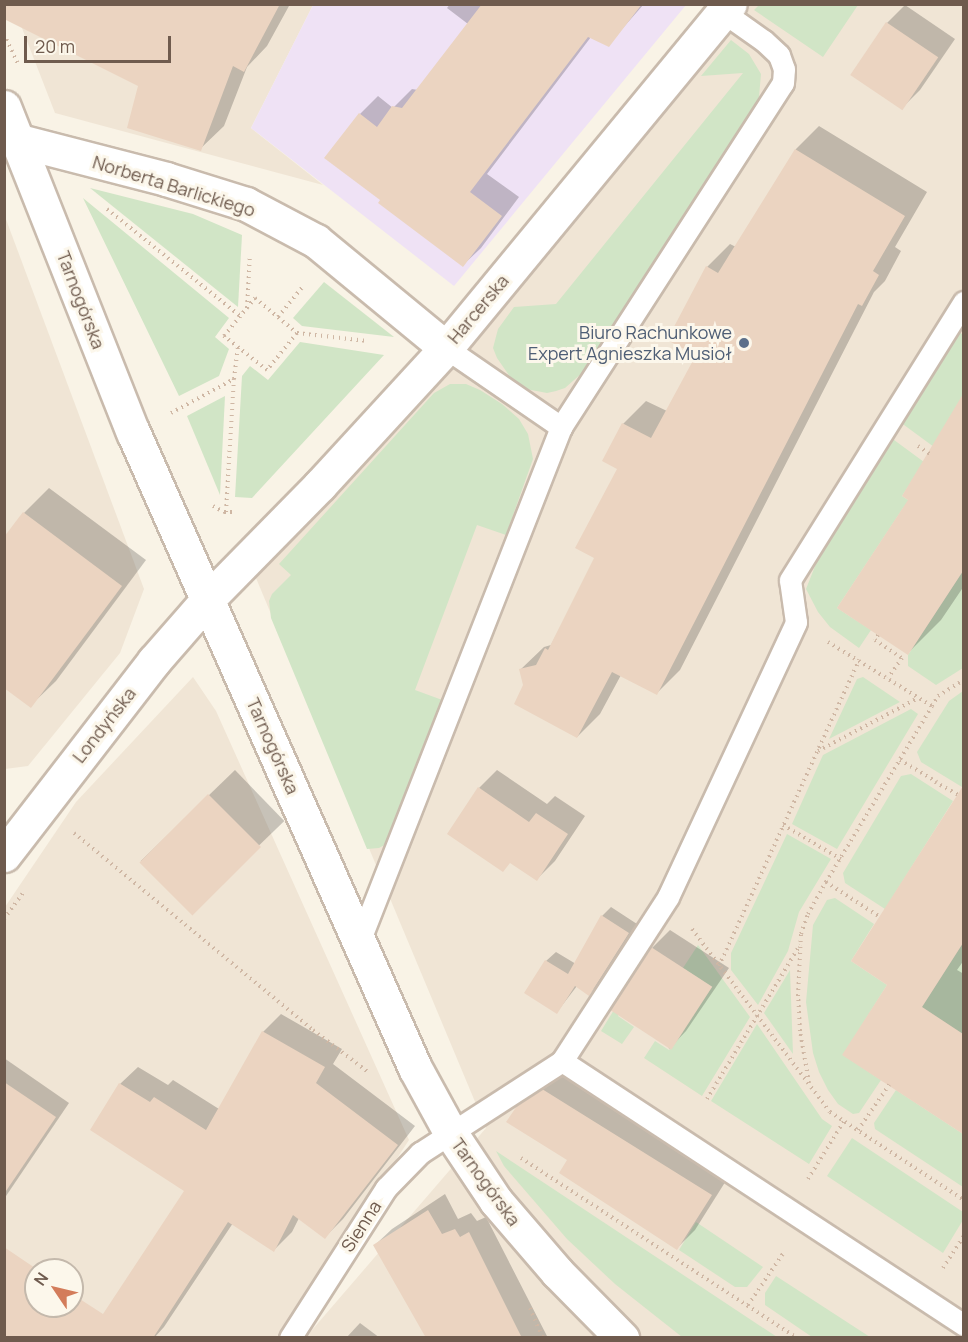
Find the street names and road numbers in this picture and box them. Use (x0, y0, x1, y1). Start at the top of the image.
street label: Norberta Barlickiego (90, 151, 258, 221)
street label: Tarnogórska (52, 248, 110, 352)
street label: Harcerska (443, 270, 513, 348)
street label: Londyńska (68, 683, 140, 767)
street label: Tarnogórska (242, 695, 304, 797)
street label: Tarnogórska (447, 1134, 525, 1230)
street label: Sienna (336, 1196, 386, 1256)

